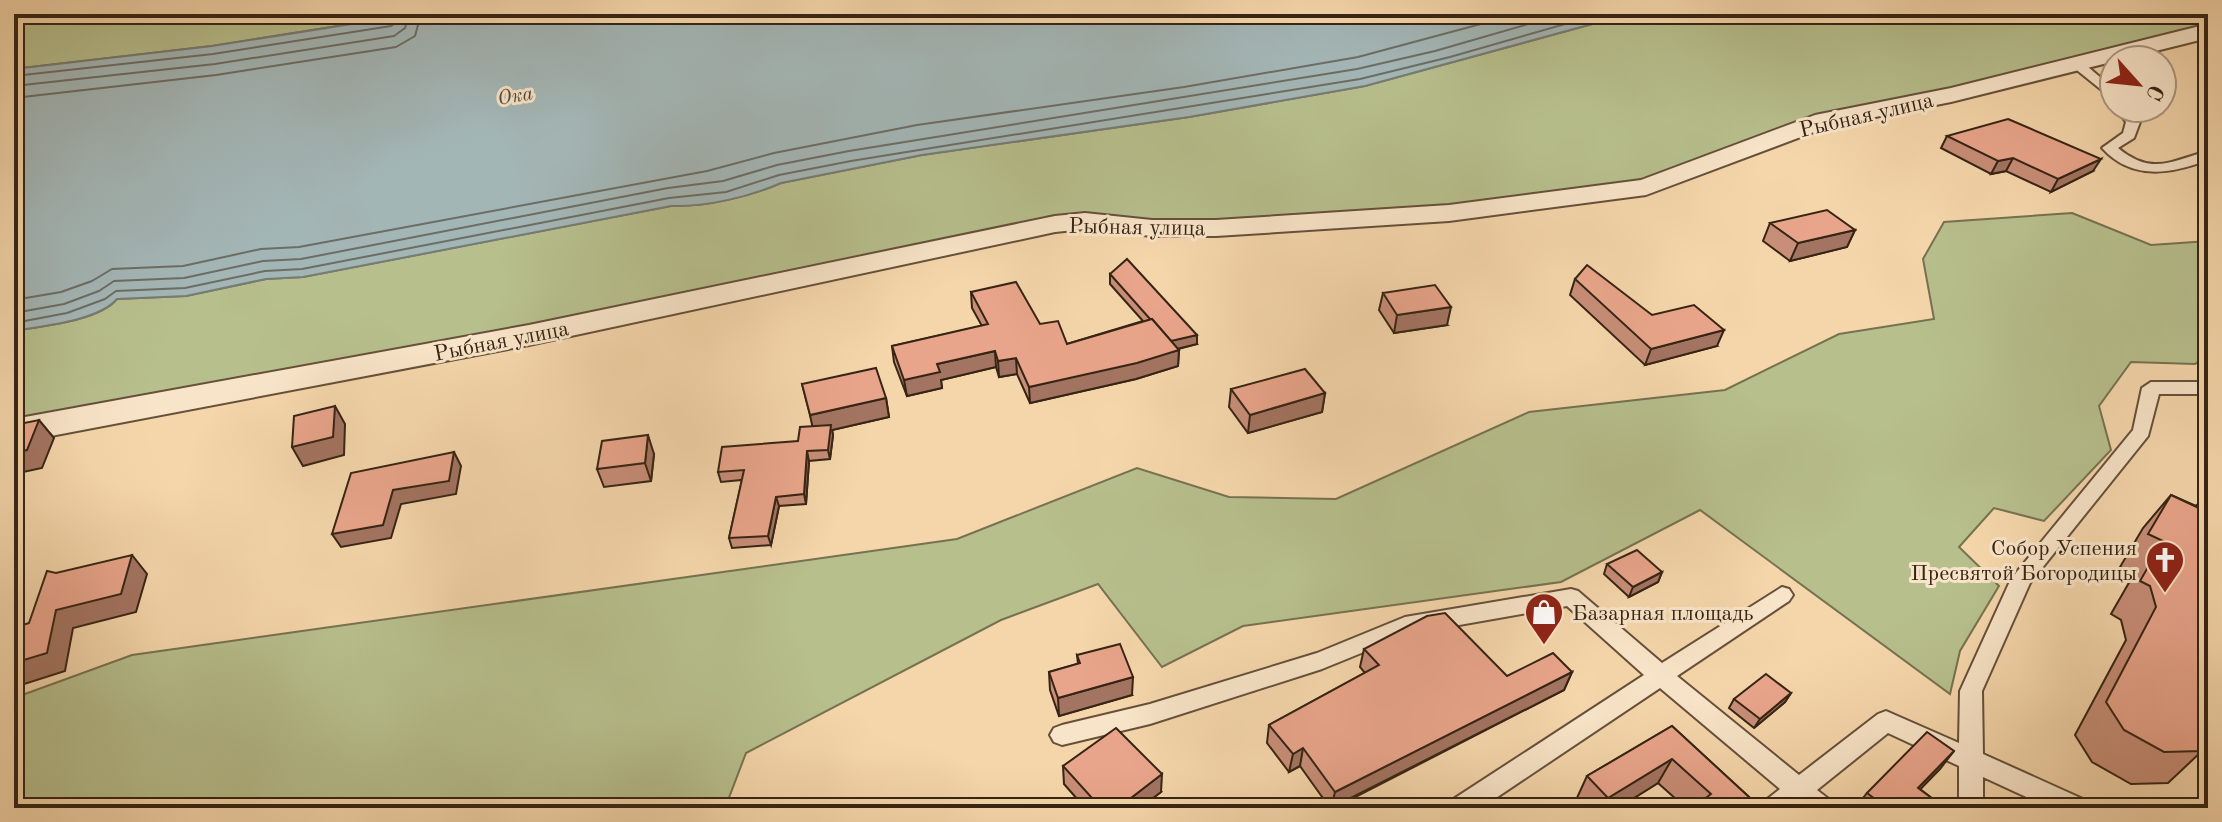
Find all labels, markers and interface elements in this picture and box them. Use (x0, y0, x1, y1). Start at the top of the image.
north arrow (2098, 44, 2178, 124)
text: С (2141, 81, 2167, 104)
water label: Ока (496, 84, 535, 110)
street label: Рыбная улица (1797, 90, 1936, 142)
street label: Рыбная улица (1068, 216, 1206, 240)
street label: Рыбная улица (432, 318, 571, 366)
place label: Собор Успения Пресвятой Богородицы (1911, 538, 2137, 585)
church icon: Собор Успения Пресвятой Богородицы (2144, 539, 2186, 594)
shop icon: Базарная площадь (1523, 591, 1565, 646)
place label: Базарная площадь (1572, 603, 1753, 625)

